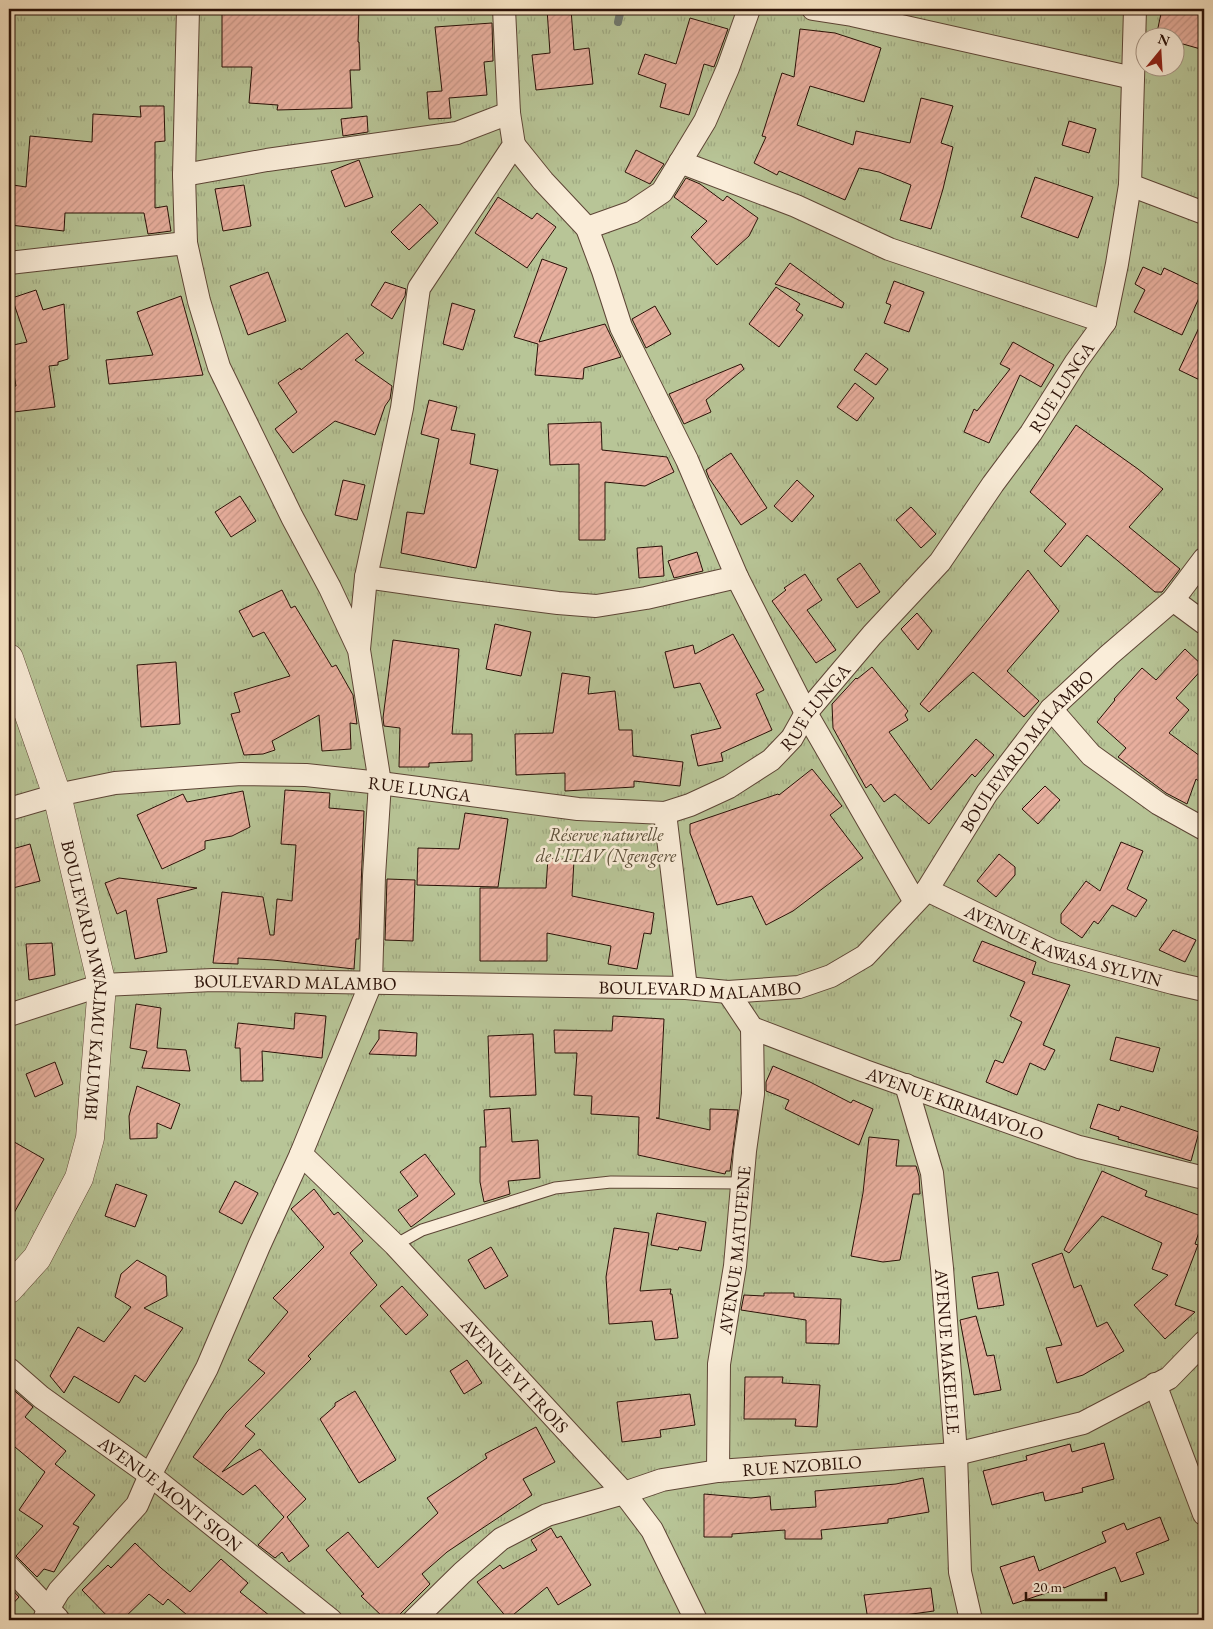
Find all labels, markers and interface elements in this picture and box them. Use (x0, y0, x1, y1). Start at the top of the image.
north arrow (1136, 28, 1186, 78)
text: N (1156, 29, 1173, 50)
street label: RUE LUNGA (1023, 336, 1099, 436)
street label: RUE LUNGA (775, 658, 855, 755)
street label: BOULEVARD MALAMBO (954, 664, 1098, 836)
street label: RUE LUNGA (367, 770, 473, 806)
park label: Réserve naturelle de l'ITAV (Ngengere (536, 823, 677, 868)
street label: BOULEVARD MWALIMU KALUMBI (57, 838, 114, 1121)
street label: AVENUE KAWASA SYLVIN (960, 898, 1165, 991)
street label: BOULEVARD MALAMBO (193, 968, 397, 995)
street label: BOULEVARD MALAMBO (599, 975, 802, 1004)
street label: AVENUE KIRIMAVOLO (863, 1061, 1047, 1145)
street label: AVENUE MATUFENE (712, 1165, 755, 1337)
street label: AVENUE MAKELELE (931, 1267, 966, 1435)
street label: AVENUE VI TROIS (456, 1312, 574, 1438)
street label: AVENUE MONT SION (93, 1430, 248, 1557)
street label: RUE NZOBILO (741, 1449, 863, 1481)
scale bar (1026, 1569, 1106, 1601)
text: 20 m (1033, 1577, 1062, 1596)

